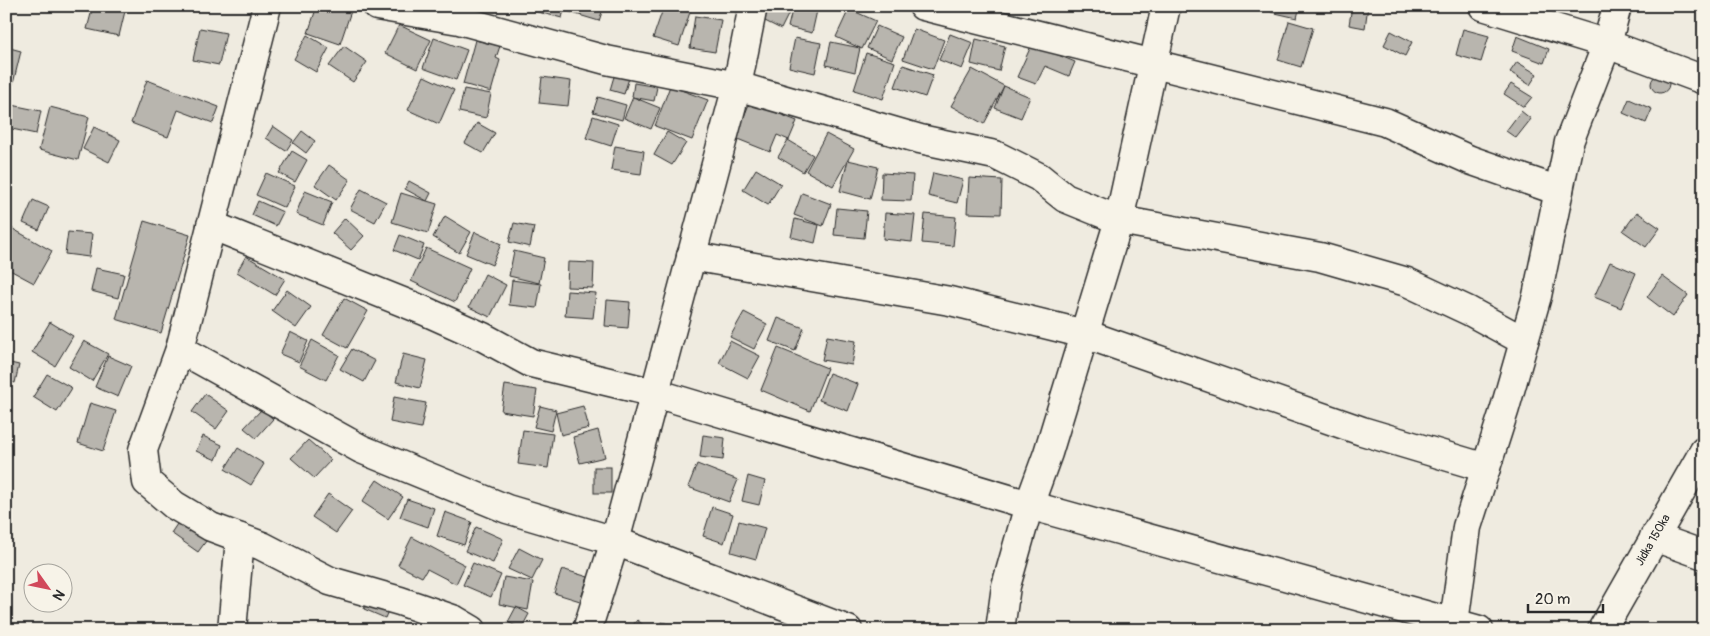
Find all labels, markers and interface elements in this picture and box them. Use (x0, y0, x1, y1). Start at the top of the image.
street label: Jidka 150ka (1632, 511, 1674, 568)
north arrow (22, 564, 72, 614)
scale bar (1528, 581, 1602, 613)
text: N (49, 586, 68, 603)
text: 20 m (1535, 590, 1570, 609)

